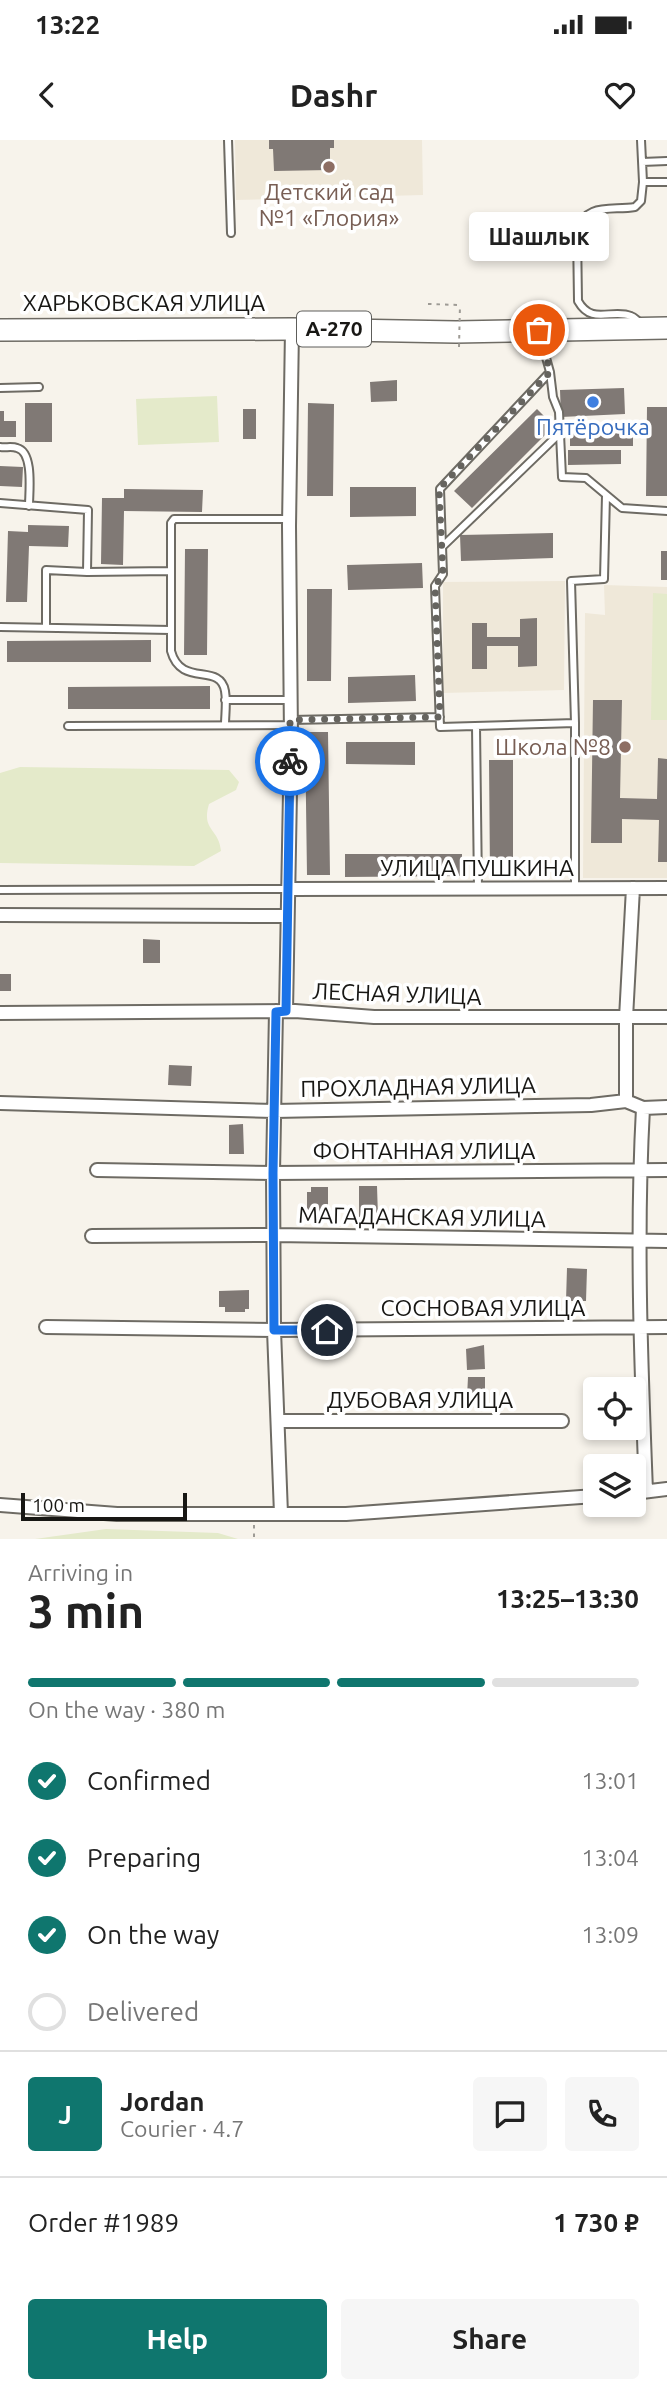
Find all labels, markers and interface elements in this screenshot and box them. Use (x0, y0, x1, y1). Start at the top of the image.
text: 13:22 (35, 10, 100, 39)
icon: back (28, 76, 66, 114)
icon: heart (601, 76, 639, 114)
text: Dashr (290, 77, 377, 113)
marker: Детский сад №1 «Глория» (321, 159, 337, 175)
place label: Детский сад №1 «Глория» (259, 179, 399, 230)
callout: Шашлык (469, 211, 609, 260)
text: Шашлык (489, 224, 589, 249)
street label: ХАРЬКОВСКАЯ УЛИЦА (23, 290, 265, 315)
pin (509, 300, 569, 360)
icon: bag (520, 311, 558, 349)
road number: А-270 (297, 312, 371, 346)
marker: Пятёрочка (585, 394, 601, 410)
place label: Пятёрочка (536, 414, 650, 439)
courier (255, 726, 325, 796)
place label: Школа №8 (495, 734, 611, 759)
marker: Школа №8 (617, 739, 633, 755)
icon: bike (271, 742, 309, 780)
street label: УЛИЦА ПУШКИНА (380, 855, 574, 880)
street label: ЛЕСНАЯ УЛИЦА (312, 978, 482, 1009)
street label: ПРОХЛАДНАЯ УЛИЦА (300, 1072, 536, 1101)
street label: ФОНТАННАЯ УЛИЦА (312, 1138, 536, 1163)
street label: МАГАДАНСКАЯ УЛИЦА (298, 1202, 546, 1231)
street label: СОСНОВАЯ УЛИЦА (381, 1295, 586, 1320)
pin (297, 1300, 357, 1360)
icon: home (308, 1311, 346, 1349)
map controls (583, 1377, 646, 1517)
button: locate (583, 1377, 646, 1440)
street label: ДУБОВАЯ УЛИЦА (327, 1387, 513, 1412)
button: layers (583, 1454, 646, 1517)
scale bar (21, 1490, 187, 1522)
text: 100 m (32, 1494, 85, 1516)
text: Arriving in (28, 1560, 133, 1585)
text: 13:25–13:30 (496, 1584, 639, 1613)
text: 3 min (28, 1585, 144, 1637)
text: On the way · 380 m (28, 1697, 225, 1722)
icon: check (28, 1762, 66, 1800)
text: Confirmed (87, 1766, 211, 1795)
text: 13:01 (581, 1768, 639, 1793)
icon: check (28, 1839, 66, 1877)
text: Preparing (87, 1843, 201, 1872)
text: 13:04 (581, 1845, 639, 1870)
icon: check (28, 1916, 66, 1954)
text: On the way (87, 1920, 219, 1949)
text: 13:09 (581, 1922, 639, 1947)
text: Delivered (87, 1997, 199, 2026)
button: chat (473, 2077, 547, 2151)
button: phone (565, 2077, 639, 2151)
text: Jordan (120, 2087, 205, 2116)
text: J (58, 2100, 72, 2129)
text: Courier · 4.7 (120, 2116, 244, 2141)
text: Order #1989 (28, 2208, 179, 2237)
text: 1 730 ₽ (553, 2208, 639, 2237)
button: Help (28, 2299, 327, 2379)
button: Share (341, 2299, 639, 2379)

